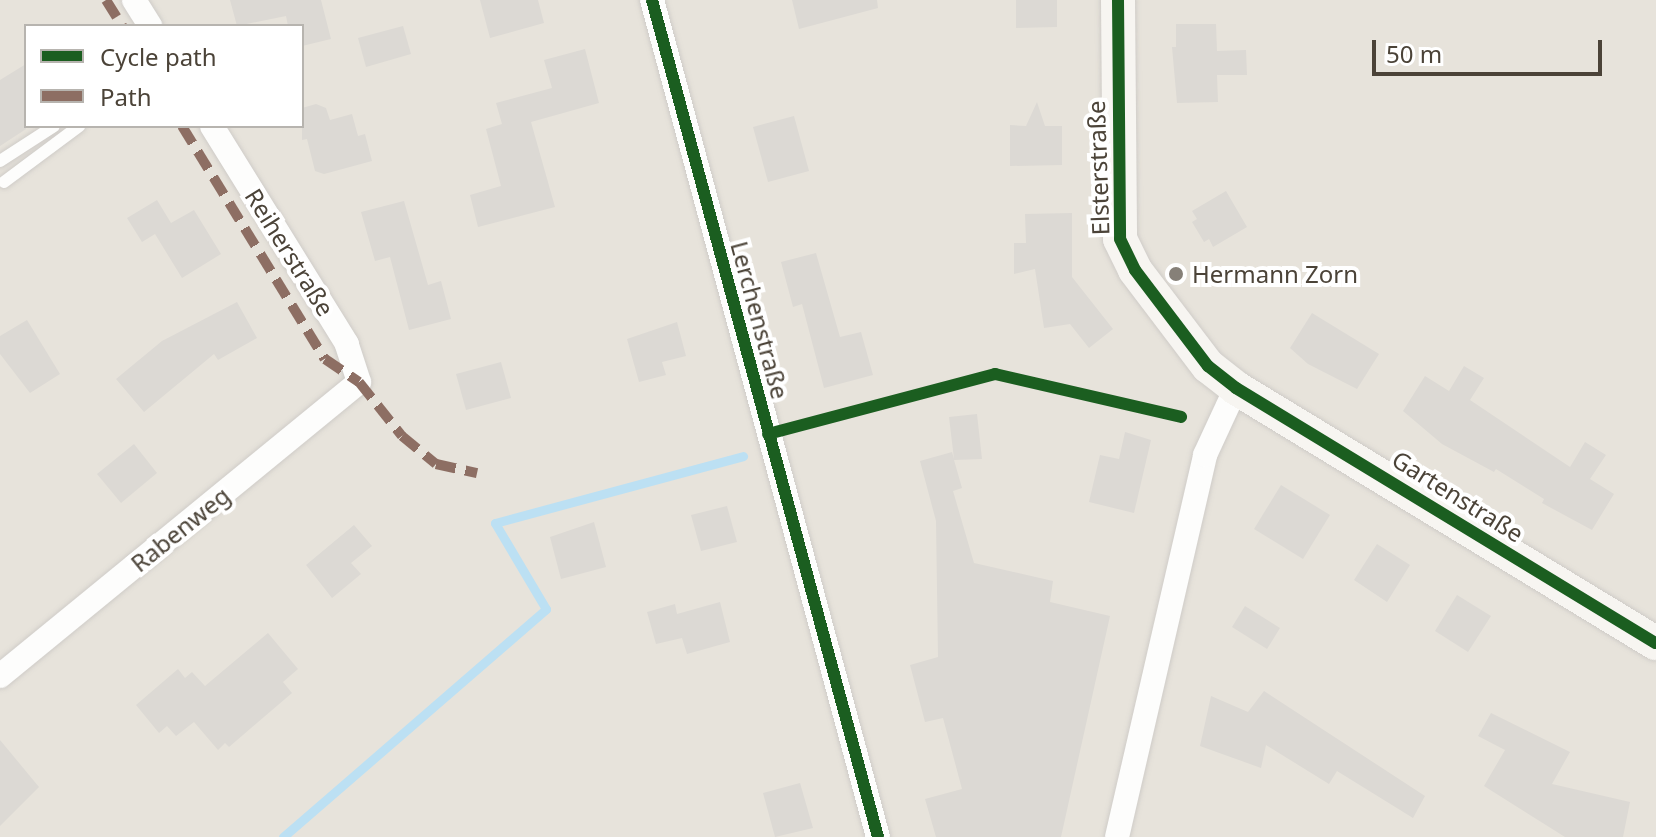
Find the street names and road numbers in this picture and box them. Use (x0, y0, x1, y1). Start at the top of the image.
street label: Elsterstraße (1081, 100, 1115, 236)
street label: Reiherstraße (239, 183, 341, 321)
street label: Lerchenstraße (725, 238, 795, 402)
street label: Gartenstraße (1387, 444, 1529, 548)
street label: Rabenweg (125, 480, 235, 578)

